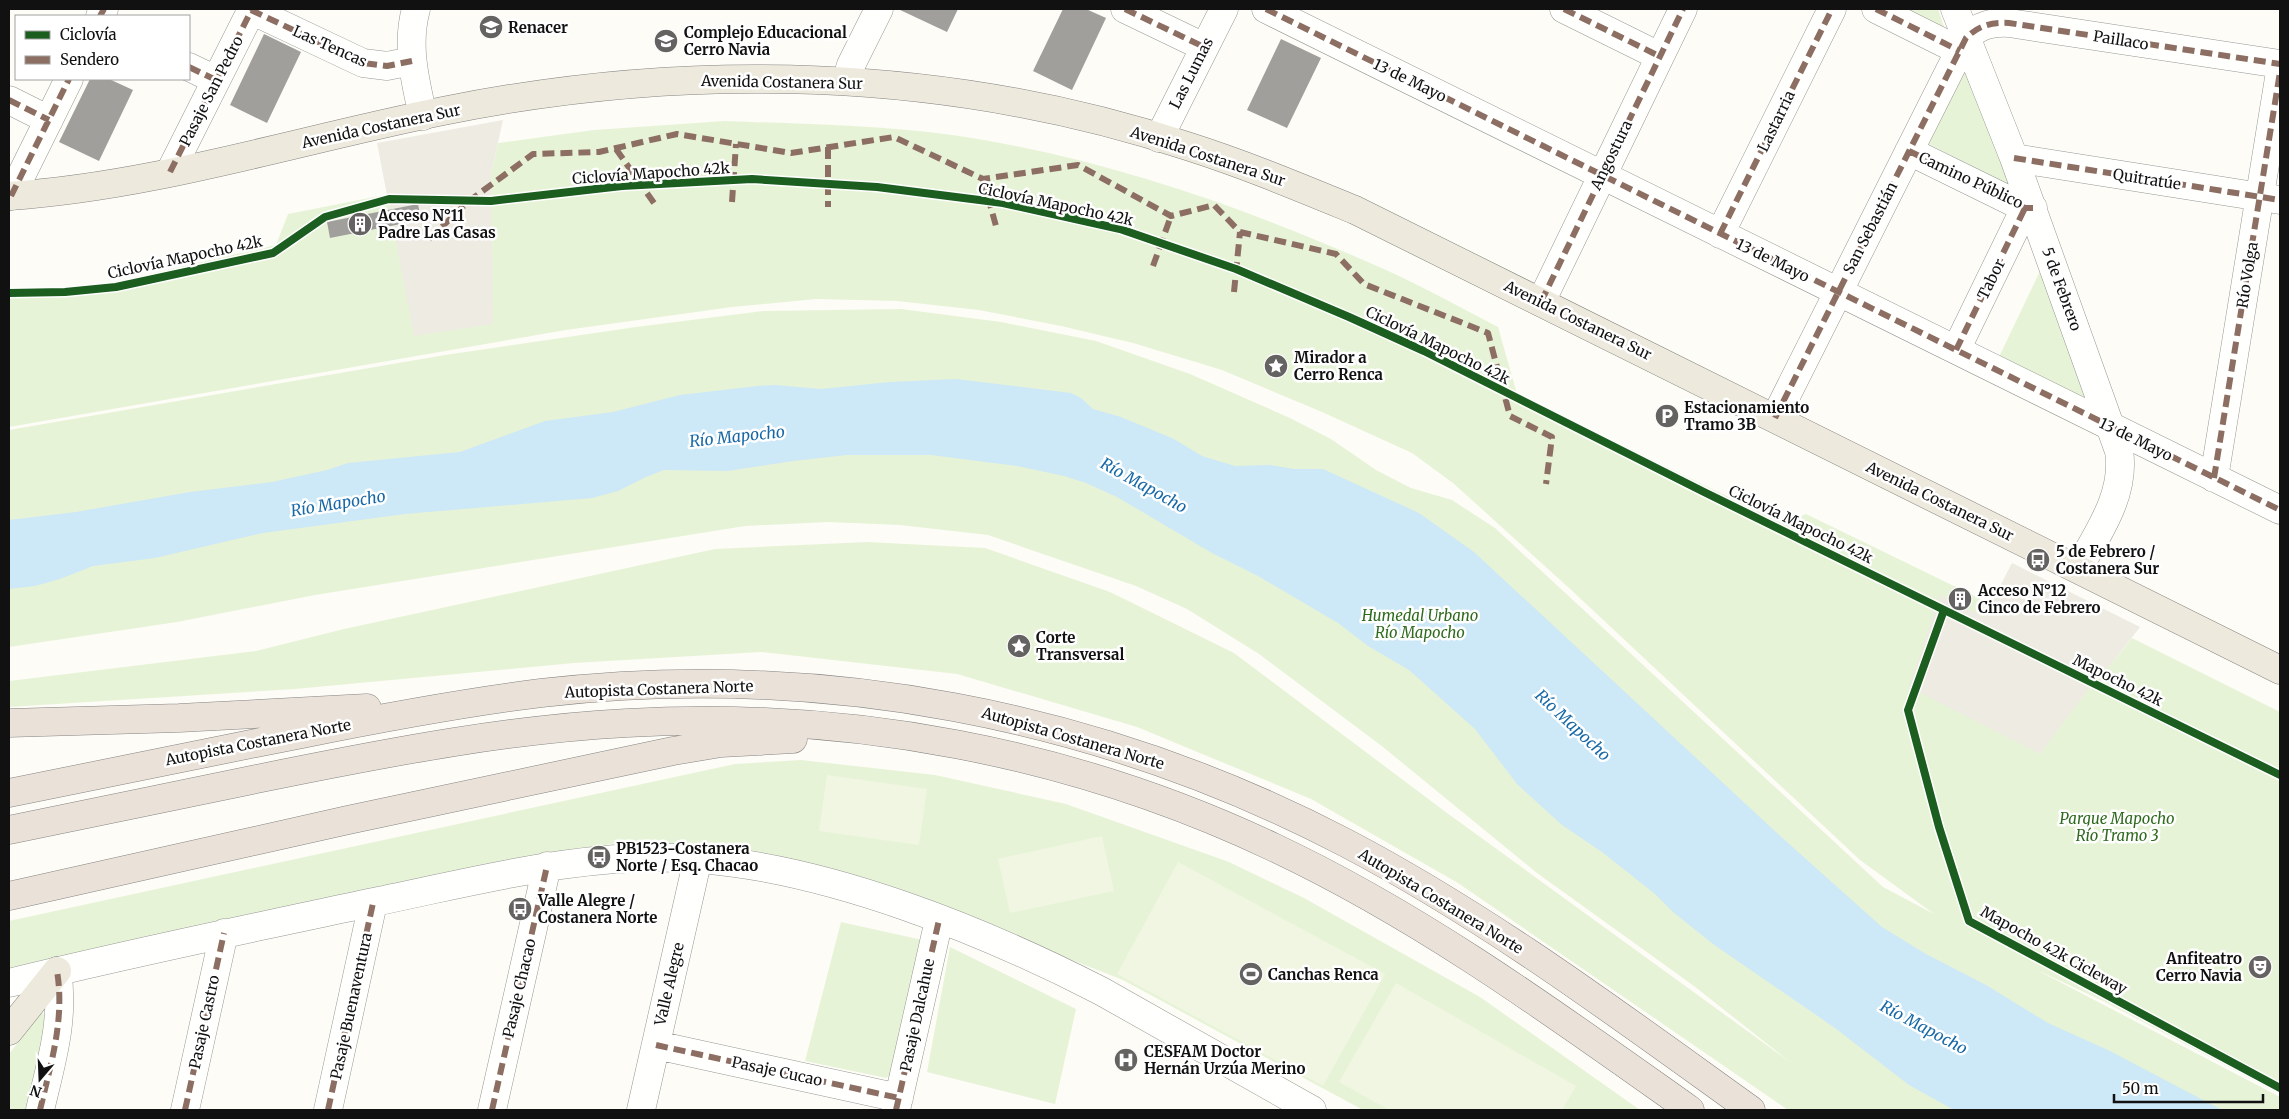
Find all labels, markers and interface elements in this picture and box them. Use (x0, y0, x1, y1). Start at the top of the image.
school or university icon: Renacer (478, 14, 504, 40)
legend (15, 15, 190, 80)
place label: Renacer (508, 18, 568, 37)
street label: Las Tencas (290, 21, 370, 71)
place label: Complejo Educacional Cerro Navia (684, 23, 847, 59)
text: Ciclovía (60, 25, 117, 44)
street label: Paillaco (2092, 26, 2150, 54)
school or university icon: Complejo Educacional Cerro Navia (653, 28, 679, 54)
street label: Pasaje San Pedro (175, 32, 247, 149)
street label: Las Lumas (1165, 34, 1217, 112)
text: Sendero (60, 50, 119, 69)
street label: 13 de Mayo (1370, 54, 1450, 106)
street label: Avenida Costanera Sur (700, 71, 863, 93)
street label: Lastarria (1753, 87, 1799, 155)
street label: Avenida Costanera Sur (299, 100, 462, 152)
street label: Angostura (1586, 117, 1636, 194)
street label: Avenida Costanera Sur (1127, 122, 1288, 190)
street label: Camino Público (1916, 147, 2027, 213)
street label: Ciclovía Mapocho 42k (572, 158, 731, 188)
street label: Quitratúe (2112, 164, 2183, 194)
street label: Ciclovía Mapocho 42k (977, 178, 1136, 230)
street label: San Sebastián (1839, 179, 1901, 277)
place label: Acceso N°11 Padre Las Casas (377, 206, 496, 242)
building icon: Acceso N°11 Padre Las Casas (347, 211, 373, 237)
street label: Ciclovía Mapocho 42k (106, 231, 265, 283)
street label: 13 de Mayo (1733, 234, 1813, 286)
street label: Río Volga (2232, 240, 2262, 310)
street label: 5 de Febrero (2038, 245, 2086, 334)
street label: Tabor (1973, 255, 2009, 302)
street label: Avenida Costanera Sur (1500, 276, 1655, 364)
street label: Ciclovía Mapocho 42k (1363, 302, 1514, 388)
place label: Mirador a Cerro Renca (1294, 348, 1384, 384)
place icon: Mirador a Cerro Renca (1263, 353, 1289, 379)
place label: Estacionamiento Tramo 3B (1684, 398, 1809, 434)
parking icon: Estacionamiento Tramo 3B (1654, 403, 1680, 429)
street label: 13 de Mayo (2096, 413, 2176, 465)
water label: Río Mapocho (688, 421, 786, 451)
water label: Río Mapocho (1097, 453, 1191, 517)
street label: Avenida Costanera Sur (1862, 457, 2017, 545)
street label: Ciclovía Mapocho 42k (1726, 481, 1877, 567)
water label: Río Mapocho (289, 486, 387, 520)
place label: 5 de Febrero / Costanera Sur (2056, 542, 2159, 578)
bus stop icon: 5 de Febrero / Costanera Sur (2025, 547, 2051, 573)
place label: Acceso N°12 Cinco de Febrero (1977, 581, 2101, 617)
building icon: Acceso N°12 Cinco de Febrero (1947, 586, 1973, 612)
park label: Humedal Urbano Río Mapocho (1361, 606, 1478, 642)
place label: Corte Transversal (1036, 628, 1124, 664)
place icon: Corte Transversal (1006, 633, 1032, 659)
street label: Mapocho 42k (2070, 650, 2167, 710)
street label: Autopista Costanera Norte (563, 676, 754, 702)
water label: Río Mapocho (1531, 685, 1615, 765)
street label: Autopista Costanera Norte (979, 703, 1167, 773)
street label: Autopista Costanera Norte (163, 715, 353, 770)
park label: Parque Mapocho Río Tramo 3 (2059, 809, 2175, 845)
place label: PB1523-Costanera Norte / Esq. Chacao (616, 839, 758, 875)
bus stop icon: PB1523-Costanera Norte / Esq. Chacao (586, 844, 612, 870)
street label: Autopista Costanera Norte (1354, 844, 1527, 958)
place label: Valle Alegre / Costanera Norte (537, 891, 657, 927)
bus stop icon: Valle Alegre / Costanera Norte (507, 896, 533, 922)
street label: Mapocho 42k Cicleway (1977, 902, 2131, 998)
street label: Pasaje Buenaventura (326, 931, 376, 1081)
street label: Pasaje Chacao (498, 936, 540, 1039)
street label: Valle Alegre (650, 940, 688, 1028)
place label: Anfiteatro Cerro Navia (2156, 949, 2243, 985)
theatre icon: Anfiteatro Cerro Navia (2247, 954, 2273, 980)
street label: Pasaje Dalcahue (896, 956, 938, 1073)
sports icon: Canchas Renca (1238, 961, 1264, 987)
place label: Canchas Renca (1268, 965, 1379, 984)
street label: Pasaje Castro (185, 973, 223, 1071)
water label: Río Mapocho (1877, 996, 1971, 1058)
place label: CESFAM Doctor Hernán Urzúa Merino (1144, 1042, 1306, 1078)
hospital icon: CESFAM Doctor Hernán Urzúa Merino (1113, 1047, 1139, 1073)
street label: Pasaje Cucao (730, 1052, 824, 1090)
north arrow (15, 1054, 65, 1104)
scale bar (2114, 1072, 2263, 1104)
text: 50 m (2122, 1079, 2159, 1098)
text: N (28, 1081, 44, 1102)

